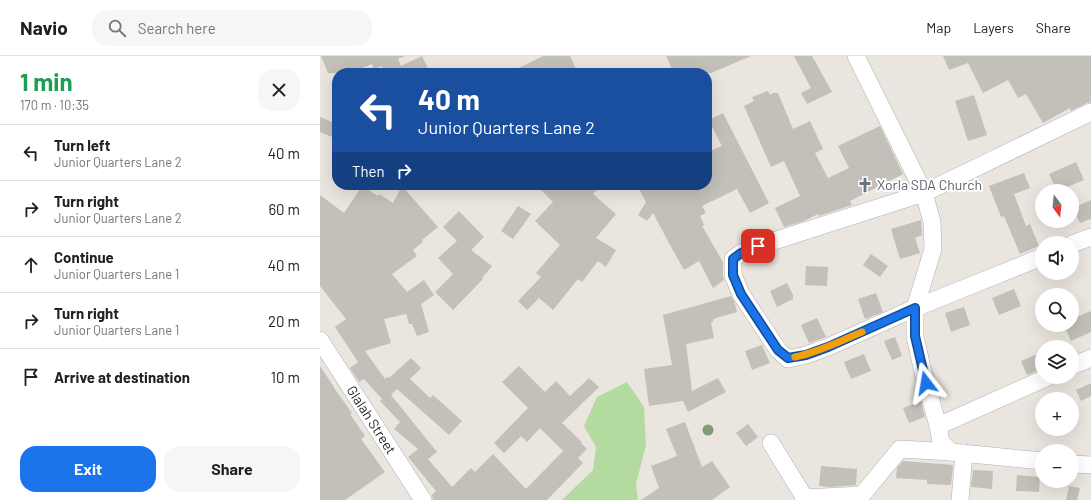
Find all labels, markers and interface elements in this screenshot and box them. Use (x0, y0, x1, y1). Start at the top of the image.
search box (92, 10, 372, 46)
text: Navio (20, 16, 68, 39)
icon: search (106, 17, 128, 39)
text: Search here (138, 19, 216, 37)
text: Map (926, 19, 951, 36)
text: Layers (973, 19, 1014, 36)
text: Share (1036, 19, 1071, 36)
text: 1 min (20, 67, 73, 96)
button: close (258, 69, 300, 111)
text: 40 m (418, 82, 480, 116)
icon: left (352, 84, 404, 136)
text: 170 m · 10:35 (20, 97, 89, 113)
text: Junior Quarters Lane 2 (418, 116, 595, 138)
text: Turn left (54, 136, 110, 154)
icon: left (20, 142, 42, 164)
text: 40 m (268, 144, 300, 162)
text: Junior Quarters Lane 2 (54, 154, 182, 170)
icon: right (393, 160, 415, 182)
text: Then (352, 162, 385, 180)
church icon: Xorla SDA Church (856, 176, 874, 194)
place label: Xorla SDA Church (877, 176, 982, 193)
north arrow (1035, 184, 1079, 228)
map controls (1035, 184, 1079, 488)
text: Turn right (54, 192, 119, 210)
icon: right (20, 198, 42, 220)
text: 60 m (268, 200, 300, 218)
text: Junior Quarters Lane 2 (54, 210, 182, 226)
pin (741, 229, 775, 263)
icon: arrive (747, 235, 769, 257)
button: sound (1035, 236, 1079, 280)
text: Continue (54, 248, 114, 266)
icon: ahead (20, 254, 42, 276)
text: 40 m (268, 256, 300, 274)
text: Junior Quarters Lane 1 (54, 266, 179, 282)
button: search (1035, 288, 1079, 332)
text: Turn right (54, 304, 119, 322)
icon: right (20, 310, 42, 332)
text: 20 m (268, 312, 300, 330)
text: Junior Quarters Lane 1 (54, 322, 179, 338)
button: layers (1035, 340, 1079, 384)
position arrow (905, 362, 947, 404)
icon: arrive (20, 366, 42, 388)
text: Arrive at destination (54, 368, 190, 386)
text: 10 m (271, 368, 300, 386)
street label: Glalah Street (344, 382, 400, 457)
button: + (1035, 392, 1079, 436)
button: − (1035, 444, 1079, 488)
button: Exit (20, 446, 156, 492)
button: Share (164, 446, 300, 492)

